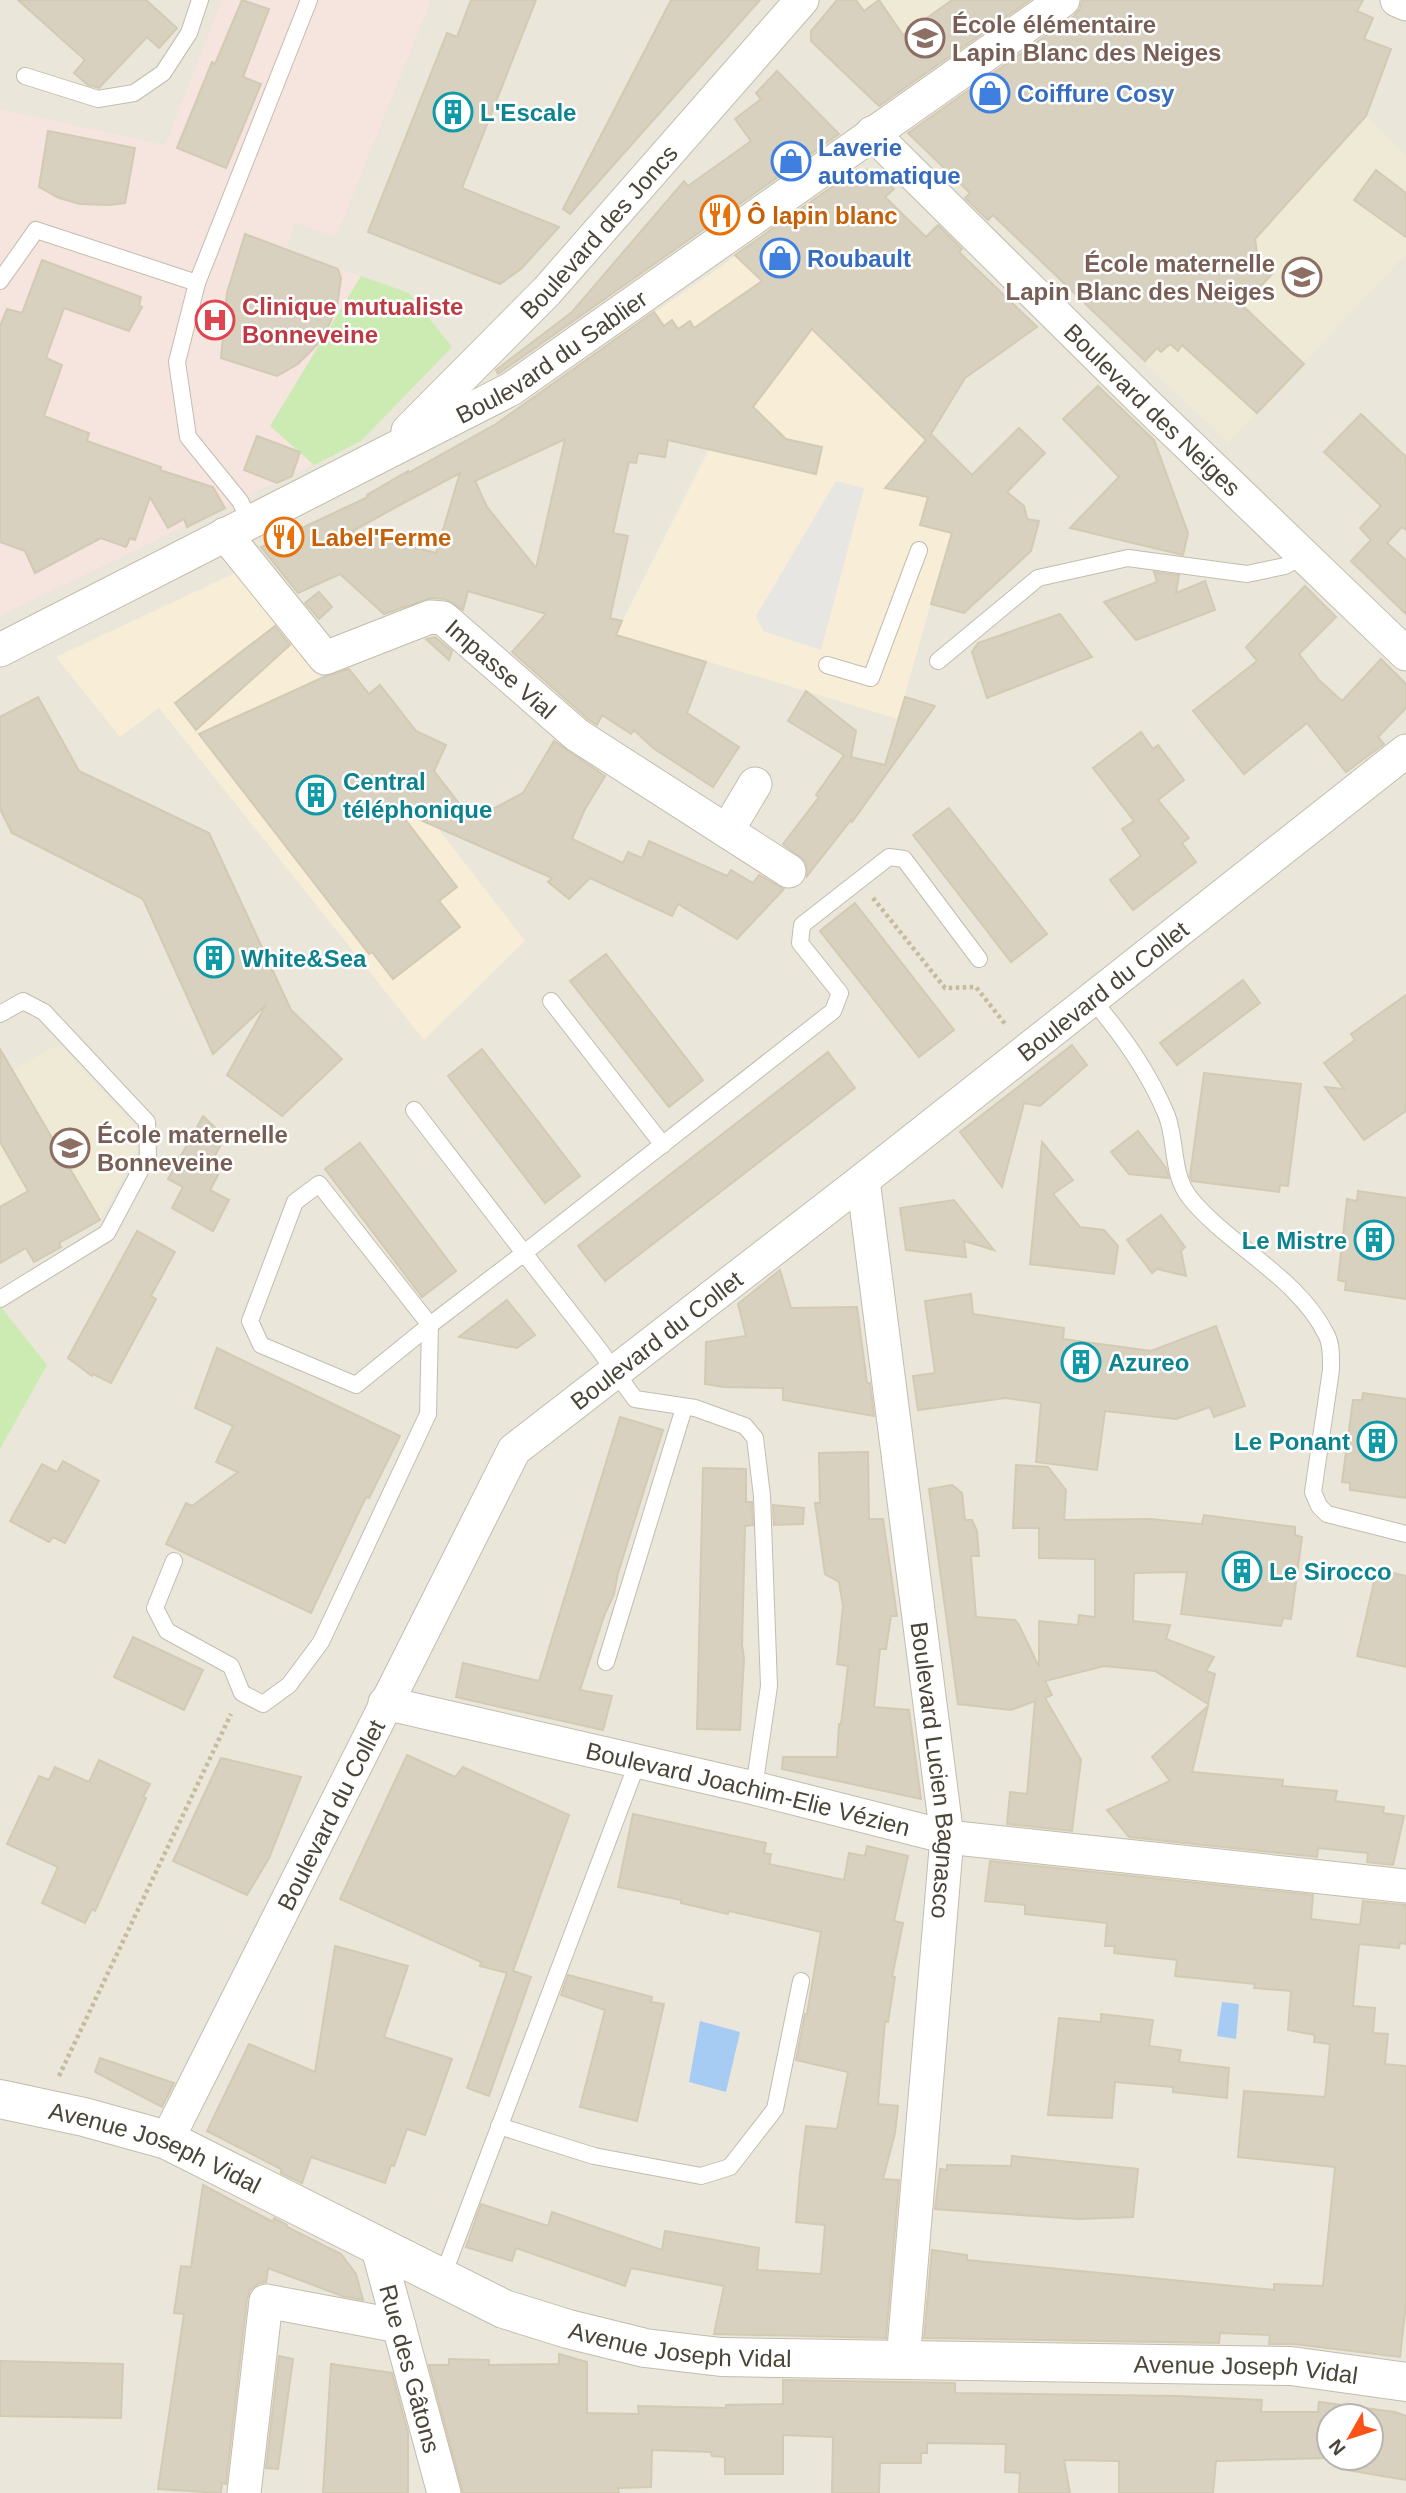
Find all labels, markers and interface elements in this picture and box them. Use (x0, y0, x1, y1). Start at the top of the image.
place label: École élémentaire Lapin Blanc des Neiges (952, 11, 1221, 66)
school or university icon: École élémentaire Lapin Blanc des Neiges (904, 17, 946, 59)
shop icon: Coiffure Cosy (969, 72, 1011, 114)
place label: Coiffure Cosy (1017, 80, 1175, 107)
building icon: L'Escale (432, 91, 474, 133)
place label: L'Escale (480, 99, 576, 126)
place label: Laverie automatique (818, 134, 961, 189)
street label: Boulevard des Joncs (514, 139, 682, 324)
shop icon: Laverie automatique (770, 140, 812, 182)
restaurant icon: Ô lapin blanc (699, 194, 741, 236)
place label: Ô lapin blanc (747, 202, 898, 229)
shop icon: Roubault (759, 237, 801, 279)
place label: Roubault (807, 245, 911, 272)
place label: École maternelle Lapin Blanc des Neiges (1006, 250, 1275, 305)
school or university icon: École maternelle Lapin Blanc des Neiges (1281, 256, 1323, 298)
street label: Boulevard du Sablier (451, 284, 652, 428)
place label: Clinique mutualiste Bonneveine (242, 293, 463, 348)
hospital icon: Clinique mutualiste Bonneveine (194, 299, 236, 341)
street label: Boulevard des Neiges (1059, 318, 1246, 501)
restaurant icon: Label'Ferme (263, 516, 305, 558)
place label: Label'Ferme (311, 524, 451, 551)
street label: Impasse Vial (440, 613, 561, 724)
place label: Central téléphonique (343, 768, 492, 823)
building icon: Central téléphonique (295, 774, 337, 816)
street label: Boulevard du Collet (1012, 915, 1194, 1066)
building icon: White&Sea (193, 937, 235, 979)
place label: White&Sea (241, 945, 367, 972)
place label: École maternelle Bonneveine (97, 1121, 288, 1176)
school or university icon: École maternelle Bonneveine (49, 1127, 91, 1169)
building icon: Le Mistre (1353, 1219, 1395, 1261)
place label: Le Mistre (1242, 1227, 1347, 1254)
street label: Boulevard du Collet (565, 1265, 748, 1415)
building icon: Azureo (1060, 1341, 1102, 1383)
place label: Azureo (1108, 1349, 1189, 1376)
building icon: Le Ponant (1356, 1420, 1398, 1462)
place label: Le Ponant (1234, 1428, 1350, 1455)
building icon: Le Sirocco (1221, 1550, 1263, 1592)
place label: Le Sirocco (1269, 1558, 1392, 1585)
street label: Boulevard Lucien Bagnasco (906, 1620, 961, 1920)
street label: Boulevard du Collet (271, 1715, 390, 1915)
street label: Boulevard Joachim-Elie Vézien (583, 1736, 913, 1841)
street label: Avenue Joseph Vidal (47, 2096, 265, 2198)
street label: Rue des Gâtons (375, 2281, 446, 2456)
street label: Avenue Joseph Vidal (566, 2316, 792, 2372)
street label: Avenue Joseph Vidal (1133, 2350, 1360, 2389)
north arrow (1315, 2402, 1385, 2472)
text: N (1325, 2435, 1350, 2459)

